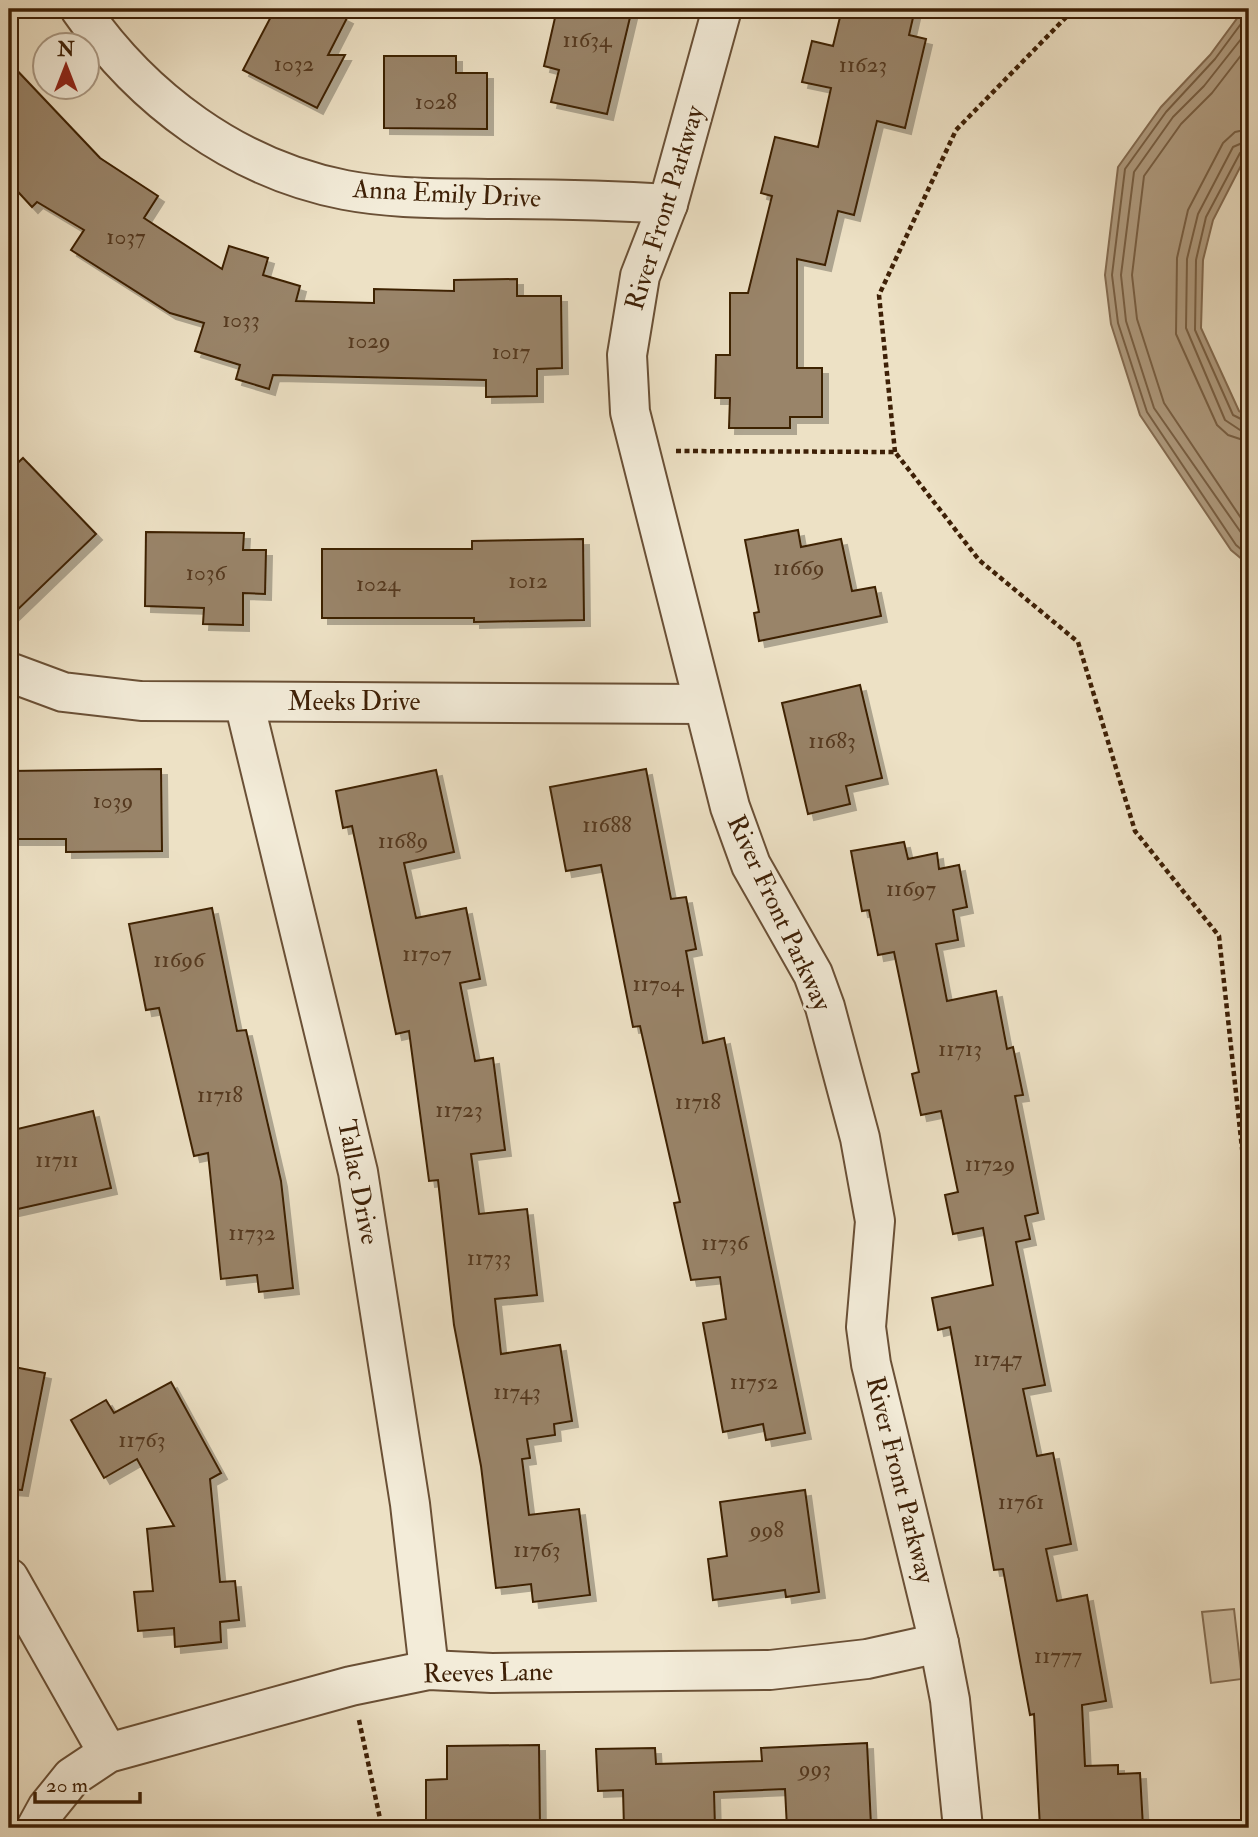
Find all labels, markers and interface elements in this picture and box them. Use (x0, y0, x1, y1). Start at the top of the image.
house number: 11634 (562, 25, 613, 54)
north arrow (32, 32, 102, 102)
text: N (56, 38, 75, 62)
house number: 1032 (274, 49, 314, 78)
house number: 11623 (839, 50, 887, 79)
house number: 1028 (415, 87, 457, 116)
street label: River Front Parkway (619, 101, 711, 314)
street label: Anna Emily Drive (351, 173, 542, 215)
house number: 1037 (106, 222, 146, 251)
house number: 1033 (222, 305, 260, 334)
house number: 1029 (347, 326, 391, 355)
house number: 1017 (492, 337, 531, 366)
house number: 11669 (773, 553, 825, 582)
house number: 1036 (186, 558, 228, 587)
house number: 1012 (508, 566, 548, 595)
house number: 1024 (356, 569, 402, 598)
street label: Meeks Drive (288, 686, 420, 718)
house number: 11683 (808, 726, 856, 755)
house number: 1039 (93, 786, 133, 815)
house number: 11688 (582, 810, 632, 839)
street label: River Front Parkway (720, 810, 839, 1016)
house number: 11689 (378, 826, 428, 855)
house number: 11697 (886, 874, 937, 903)
house number: 11707 (402, 939, 452, 968)
house number: 11696 (153, 945, 206, 974)
house number: 11704 (632, 969, 685, 998)
house number: 11713 (938, 1034, 982, 1063)
house number: 11718 (197, 1080, 243, 1109)
house number: 11718 (675, 1087, 721, 1116)
house number: 11723 (435, 1095, 483, 1124)
street label: Tallac Drive (330, 1117, 386, 1247)
house number: 11711 (35, 1145, 79, 1174)
house number: 11729 (965, 1149, 1015, 1178)
house number: 11732 (228, 1218, 276, 1247)
house number: 11736 (701, 1228, 750, 1257)
house number: 11733 (467, 1243, 511, 1272)
house number: 11747 (974, 1344, 1023, 1373)
house number: 11752 (730, 1367, 778, 1396)
street label: River Front Parkway (859, 1373, 941, 1587)
house number: 11743 (493, 1377, 541, 1406)
house number: 11763 (118, 1425, 166, 1454)
house number: 11761 (998, 1487, 1044, 1516)
house number: 998 (748, 1515, 784, 1544)
house number: 11763 (513, 1535, 561, 1564)
house number: 11777 (1034, 1641, 1082, 1670)
street label: Reeves Lane (423, 1656, 553, 1690)
house number: 993 (797, 1754, 831, 1783)
scale bar (35, 1760, 140, 1804)
text: 20 m (46, 1772, 88, 1799)

